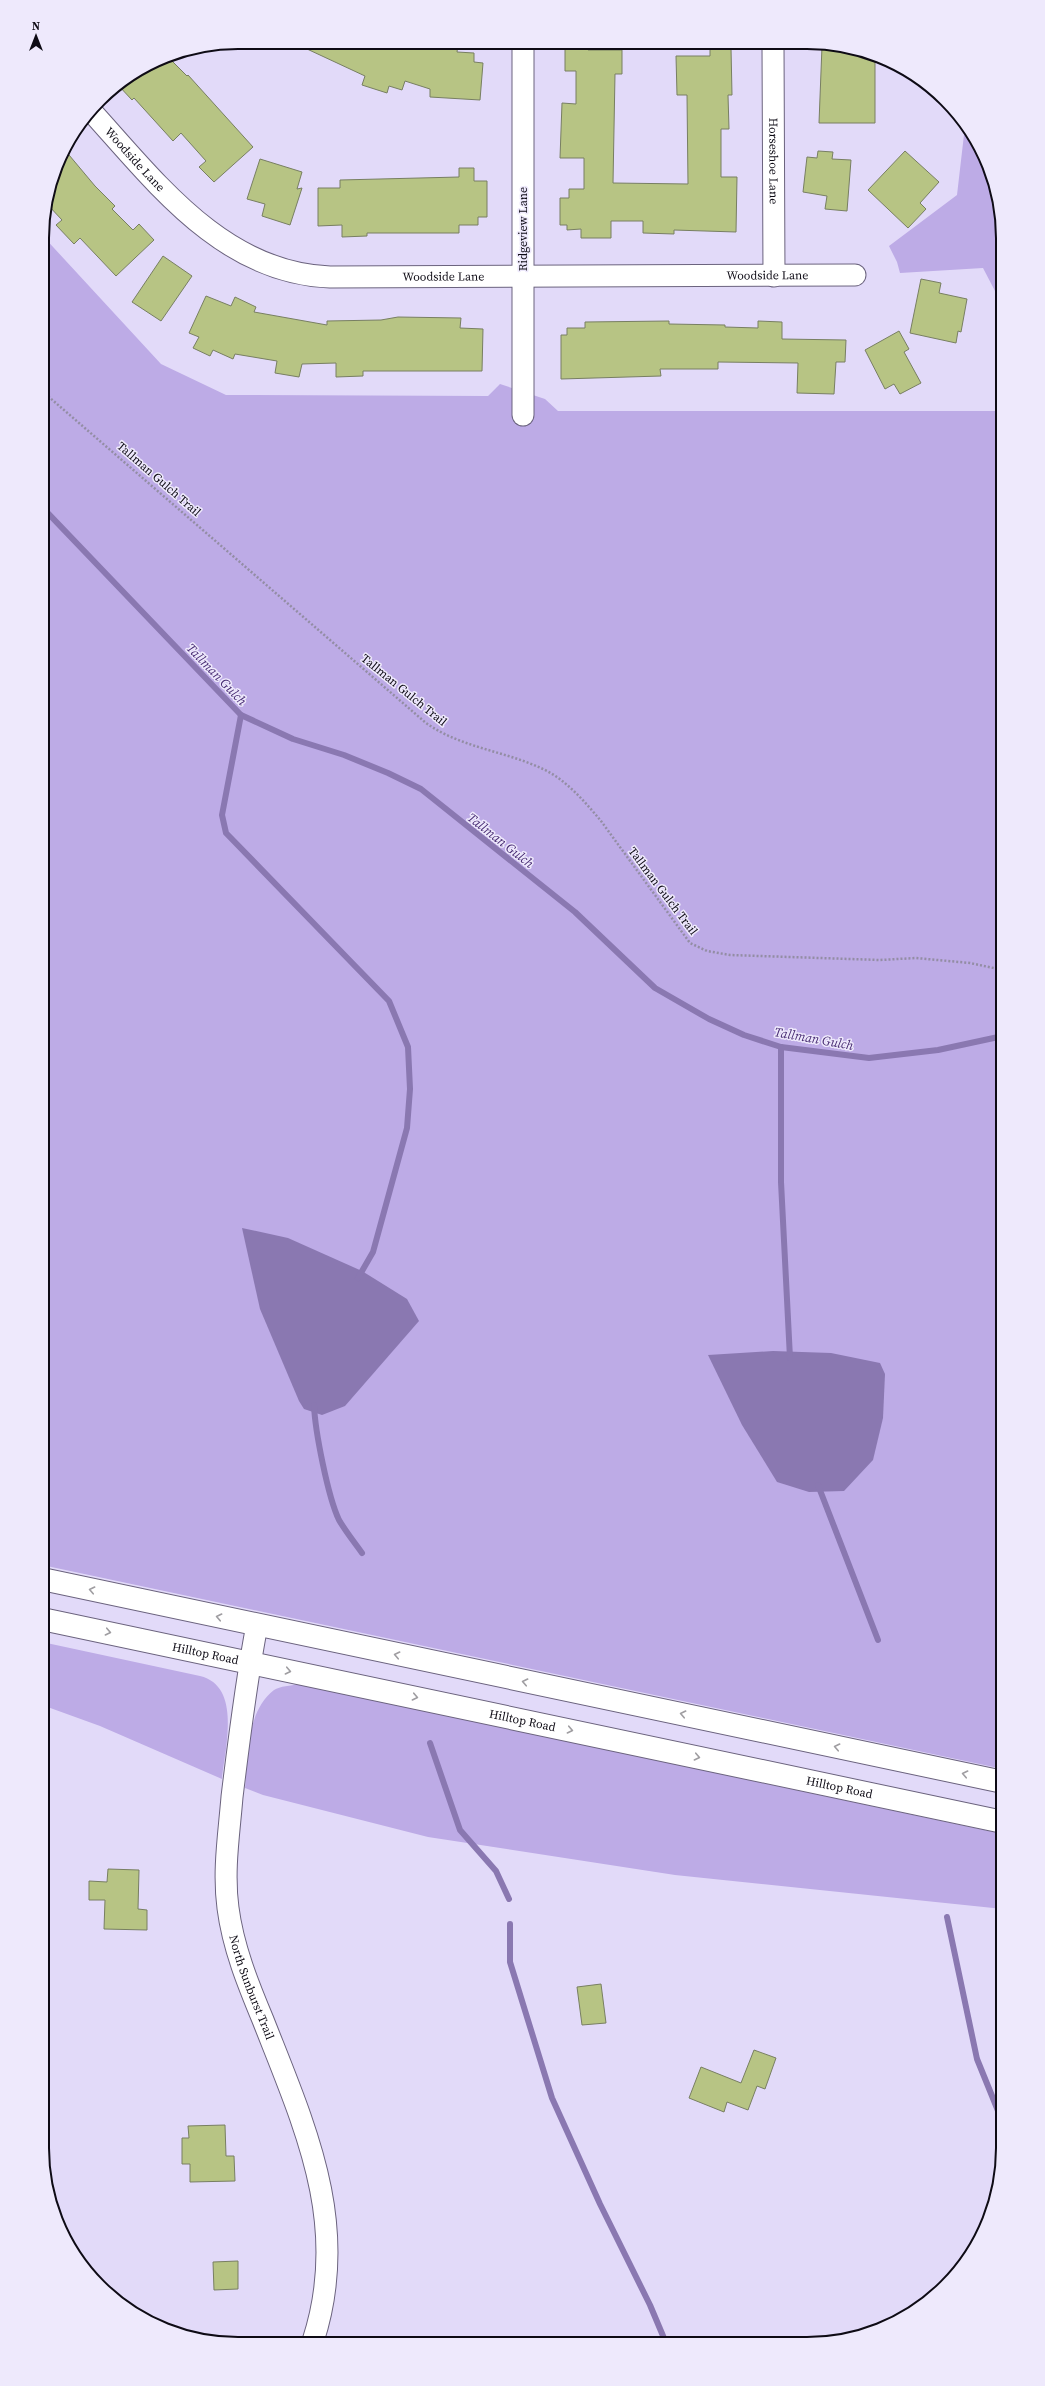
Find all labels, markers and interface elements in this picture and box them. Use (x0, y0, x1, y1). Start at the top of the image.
north arrow (16, 16, 56, 56)
text: N (32, 19, 40, 34)
street label: Horseshoe Lane (765, 118, 782, 204)
street label: Woodside Lane (101, 124, 168, 195)
street label: Ridgeview Lane (515, 187, 531, 271)
street label: Woodside Lane (726, 267, 808, 283)
street label: Woodside Lane (402, 268, 484, 285)
street label: Tallman Gulch Trail (114, 438, 205, 520)
water label: Tallman Gulch (183, 640, 251, 709)
street label: Tallman Gulch Trail (358, 650, 451, 730)
water label: Tallman Gulch (464, 809, 537, 872)
street label: Tallman Gulch Trail (625, 844, 702, 939)
water label: Tallman Gulch (773, 1023, 855, 1054)
one-way arrow (89, 1586, 95, 1594)
one-way arrow (216, 1613, 222, 1621)
one-way arrow (105, 1628, 111, 1636)
street label: Hilltop Road (171, 1639, 240, 1668)
one-way arrow (394, 1651, 401, 1659)
one-way arrow (285, 1666, 291, 1674)
one-way arrow (521, 1678, 528, 1686)
one-way arrow (412, 1693, 418, 1701)
street label: Hilltop Road (488, 1706, 557, 1735)
one-way arrow (680, 1711, 686, 1719)
one-way arrow (566, 1725, 573, 1733)
one-way arrow (834, 1743, 840, 1752)
one-way arrow (694, 1752, 700, 1760)
one-way arrow (961, 1770, 968, 1778)
street label: Hilltop Road (805, 1773, 874, 1802)
street label: North Sunburst Trail (225, 1933, 278, 2042)

